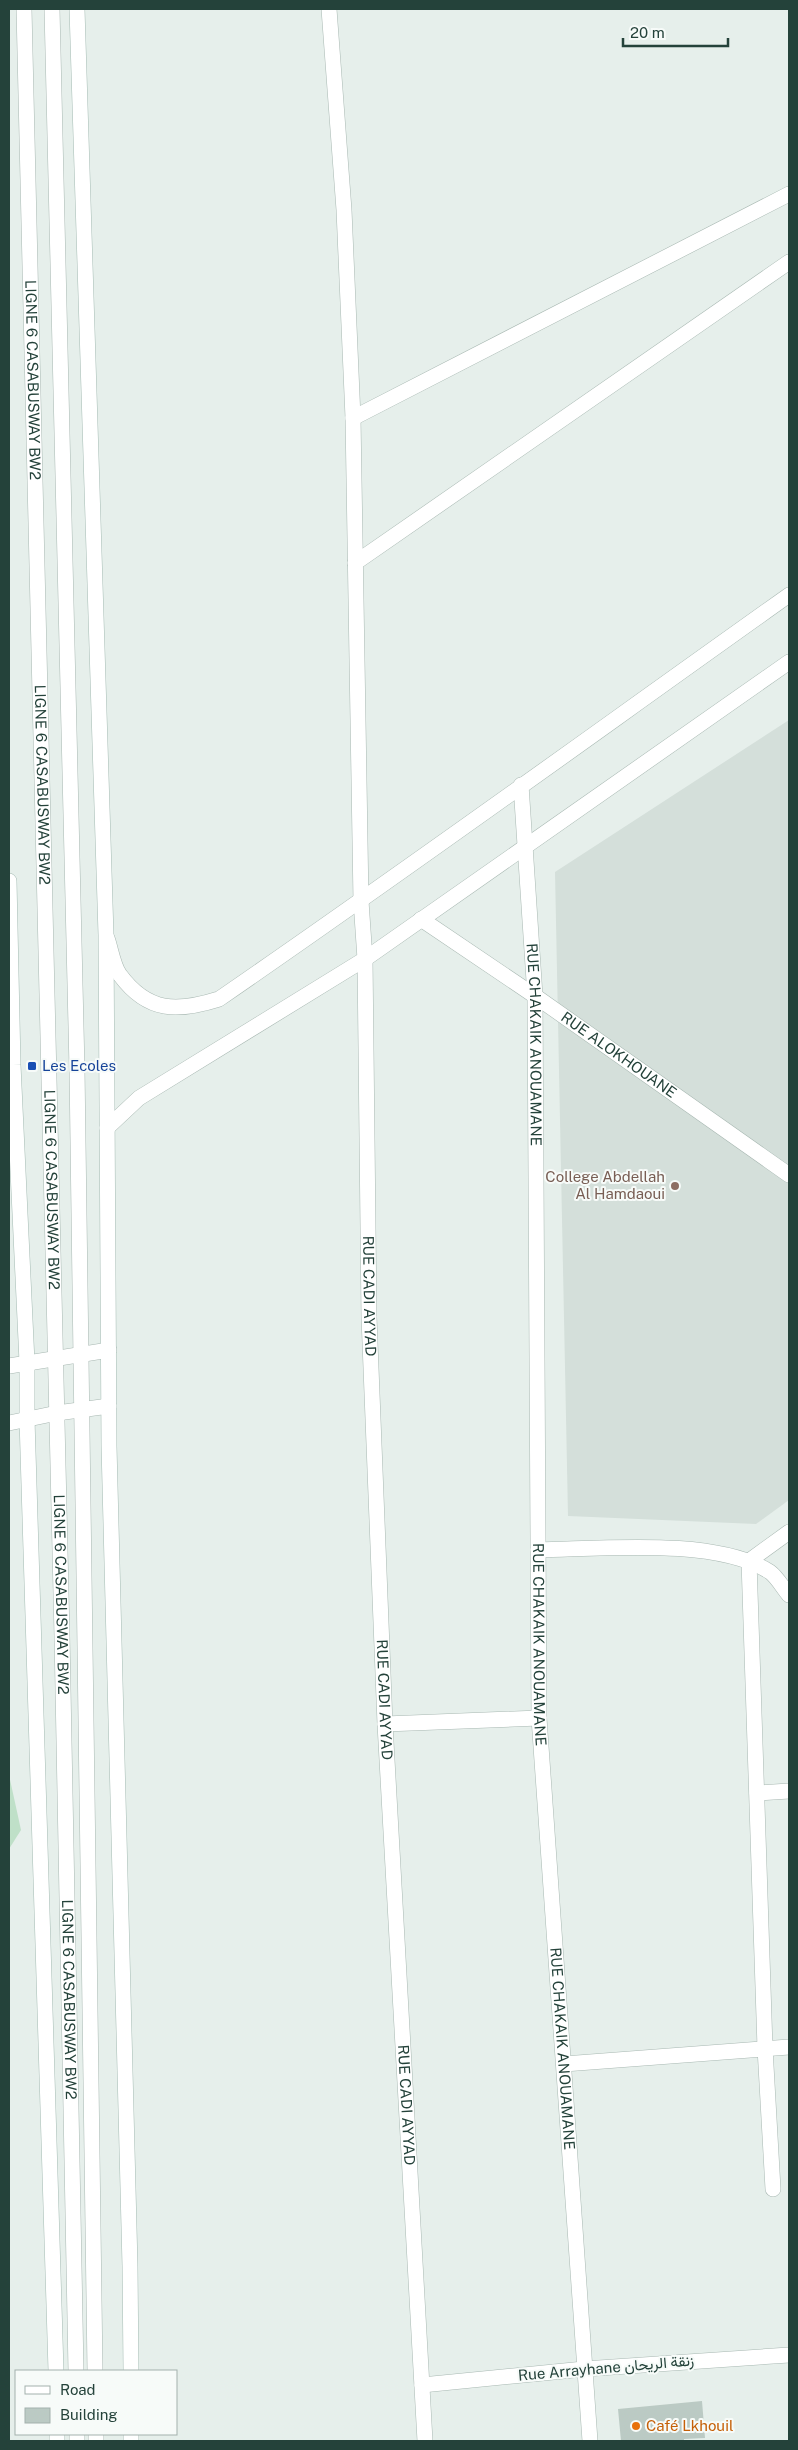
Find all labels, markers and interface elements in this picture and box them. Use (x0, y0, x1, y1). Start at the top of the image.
scale bar (623, 15, 728, 47)
text: 20 m (630, 24, 665, 41)
street label: LIGNE 6 CASABUSWAY BW2 (22, 280, 44, 480)
street label: LIGNE 6 CASABUSWAY BW2 (32, 684, 53, 885)
street label: RUE CHAKAIK ANOUAMANE (524, 943, 545, 1146)
street label: RUE ALOKHOUANE (558, 1008, 680, 1101)
place label: Les Ecoles (42, 1057, 116, 1074)
marker: Les Ecoles (26, 1060, 38, 1072)
street label: LIGNE 6 CASABUSWAY BW2 (41, 1089, 63, 1290)
place label: College Abdellah Al Hamdaoui (545, 1168, 665, 1202)
marker: College Abdellah Al Hamdaoui (669, 1180, 681, 1192)
street label: RUE CADI AYYAD (360, 1236, 380, 1357)
street label: LIGNE 6 CASABUSWAY BW2 (51, 1494, 72, 1695)
street label: RUE CHAKAIK ANOUAMANE (530, 1543, 550, 1747)
street label: RUE CADI AYYAD (374, 1639, 396, 1760)
street label: LIGNE 6 CASABUSWAY BW2 (59, 1899, 80, 2100)
street label: RUE CHAKAIK ANOUAMANE (547, 1947, 578, 2151)
street label: RUE CADI AYYAD (395, 2044, 419, 2166)
street label: Rue Arrayhane زنقة الريحان (517, 2351, 695, 2385)
legend (15, 2370, 178, 2435)
text: Road (60, 2381, 96, 2398)
text: Building (60, 2406, 118, 2423)
place label: Café Lkhouil (646, 2417, 734, 2434)
marker: Café Lkhouil (630, 2420, 642, 2432)

